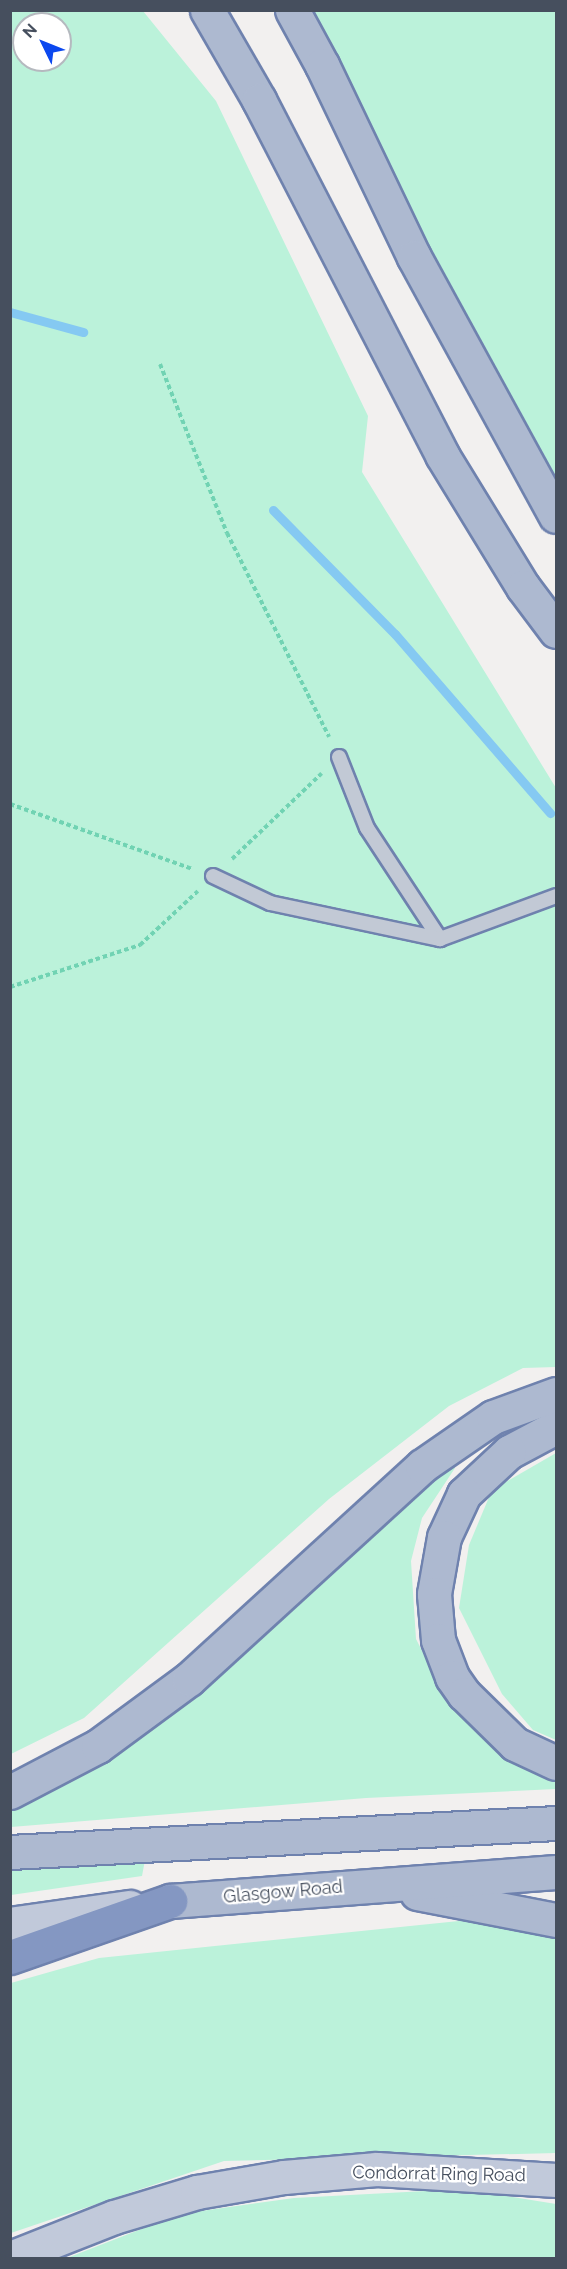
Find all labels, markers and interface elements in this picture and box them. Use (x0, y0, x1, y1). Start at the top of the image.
north arrow (12, 12, 72, 72)
text: N (19, 20, 41, 42)
street label: Glasgow Road (222, 1876, 344, 1908)
street label: Condorrat Ring Road (352, 2162, 526, 2186)

